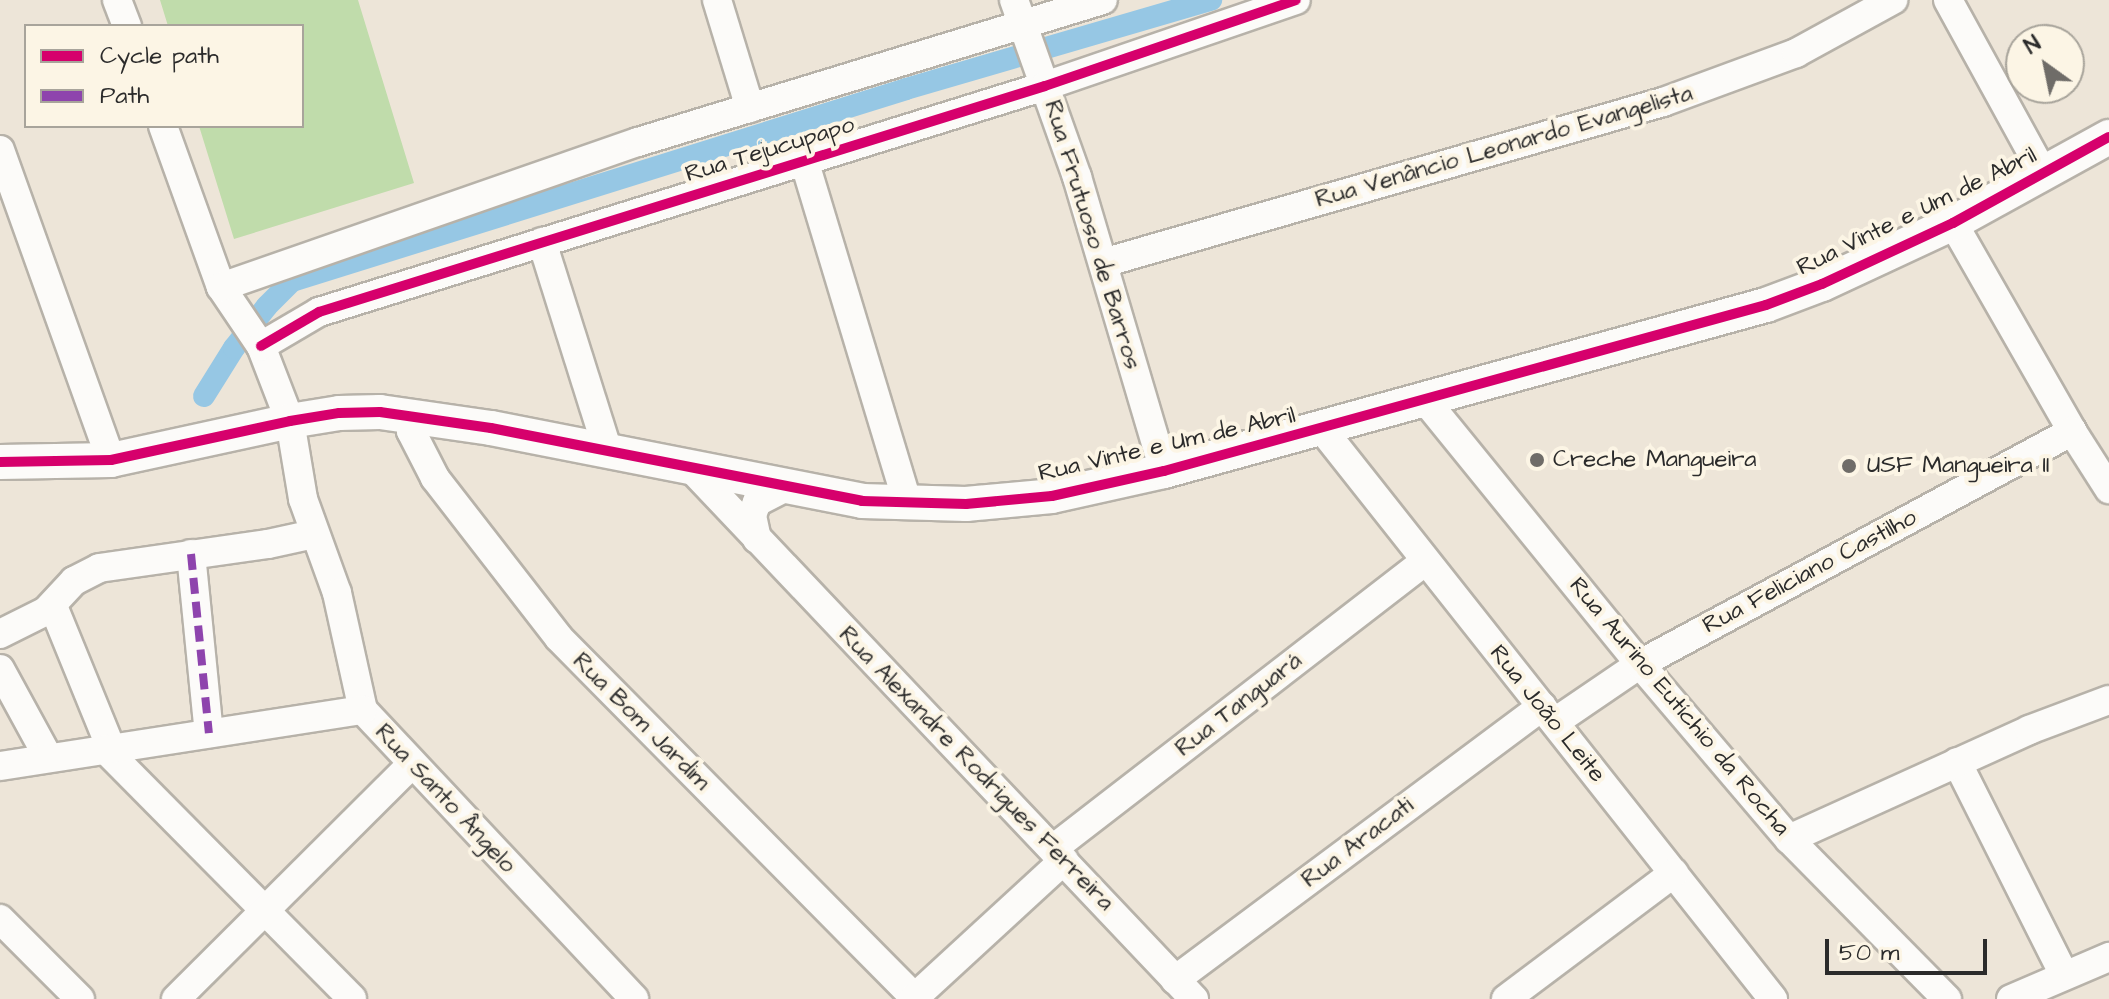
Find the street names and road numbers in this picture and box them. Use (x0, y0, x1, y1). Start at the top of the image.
street label: Rua Venâncio Leonardo Evangelista (1312, 79, 1696, 215)
street label: Rua Frutuoso de Barros (1037, 97, 1147, 373)
street label: Rua Tejucupapo (682, 111, 858, 189)
street label: Rua Vinte e Um de Abril (1793, 141, 2041, 283)
street label: Rua Vinte e Um de Abril (1036, 401, 1298, 489)
street label: Rua Feliciano Castilho (1698, 503, 1922, 641)
street label: Rua Aurino Eutíchio da Rocha (1562, 572, 1796, 842)
street label: Rua Alexandre Rodrigues Ferreira (832, 621, 1120, 917)
street label: Rua João Leite (1483, 639, 1611, 789)
street label: Rua Bom Jardim (566, 647, 716, 797)
street label: Rua Tanguará (1170, 647, 1308, 763)
street label: Rua Santo Ângelo (368, 718, 522, 880)
street label: Rua Aracati (1296, 792, 1420, 894)

